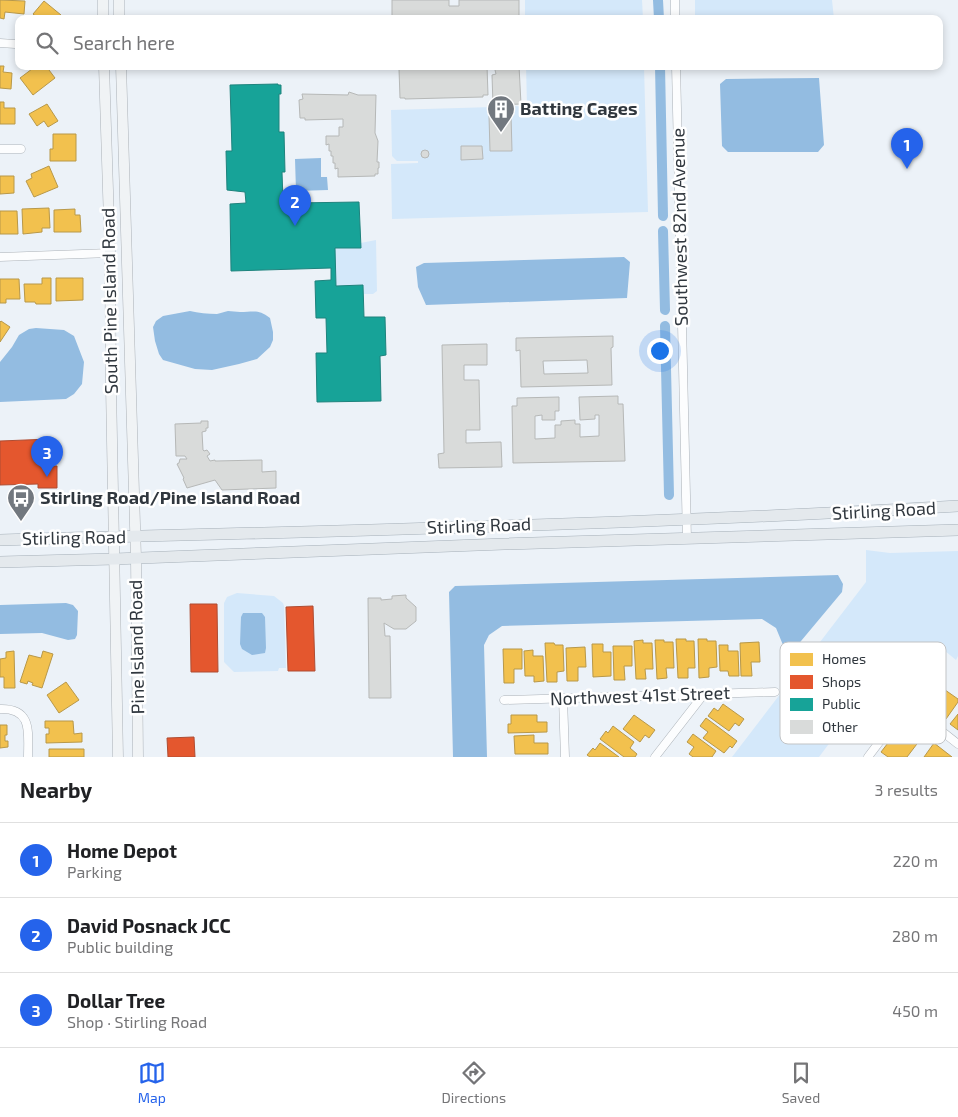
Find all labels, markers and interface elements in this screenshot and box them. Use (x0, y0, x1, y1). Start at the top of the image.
search box (15, 15, 943, 70)
icon: search (33, 29, 61, 57)
text: Search here (73, 31, 175, 54)
building icon: Batting Cages (486, 94, 516, 133)
place label: Batting Cages (520, 97, 638, 119)
street label: Southwest 82nd Avenue (666, 128, 692, 326)
pin: 1 (891, 128, 923, 169)
pin: 2 (279, 185, 311, 226)
street label: South Pine Island Road (96, 208, 122, 394)
your location (647, 338, 673, 364)
pin: 3 (31, 436, 63, 477)
bus stop icon: Stirling Road/Pine Island Road (6, 483, 36, 522)
place label: Stirling Road/Pine Island Road (40, 486, 300, 508)
street label: Stirling Road (831, 496, 937, 524)
street label: Stirling Road (426, 512, 531, 538)
street label: Stirling Road (22, 525, 126, 549)
street label: Pine Island Road (124, 580, 148, 714)
legend (780, 642, 946, 744)
text: Homes (822, 650, 866, 667)
text: Shops (822, 673, 861, 690)
street label: Northwest 41st Street (550, 681, 731, 709)
text: Public (822, 695, 861, 712)
text: Other (822, 718, 858, 735)
text: Nearby (20, 777, 92, 802)
text: 3 results (875, 780, 938, 799)
text: Home Depot (67, 839, 177, 862)
text: 1 (33, 851, 39, 870)
text: 220 m (893, 851, 938, 870)
text: Parking (67, 862, 122, 881)
text: David Posnack JCC (67, 914, 231, 937)
text: 2 (31, 926, 41, 945)
text: 280 m (892, 926, 938, 945)
text: Public building (67, 937, 173, 956)
text: Dollar Tree (67, 989, 165, 1012)
text: 3 (31, 1001, 41, 1020)
text: 450 m (892, 1001, 938, 1020)
text: Shop · Stirling Road (67, 1012, 207, 1031)
tab: Map (138, 1059, 166, 1106)
tab: Directions (442, 1059, 506, 1106)
tab: Saved (782, 1059, 820, 1106)

